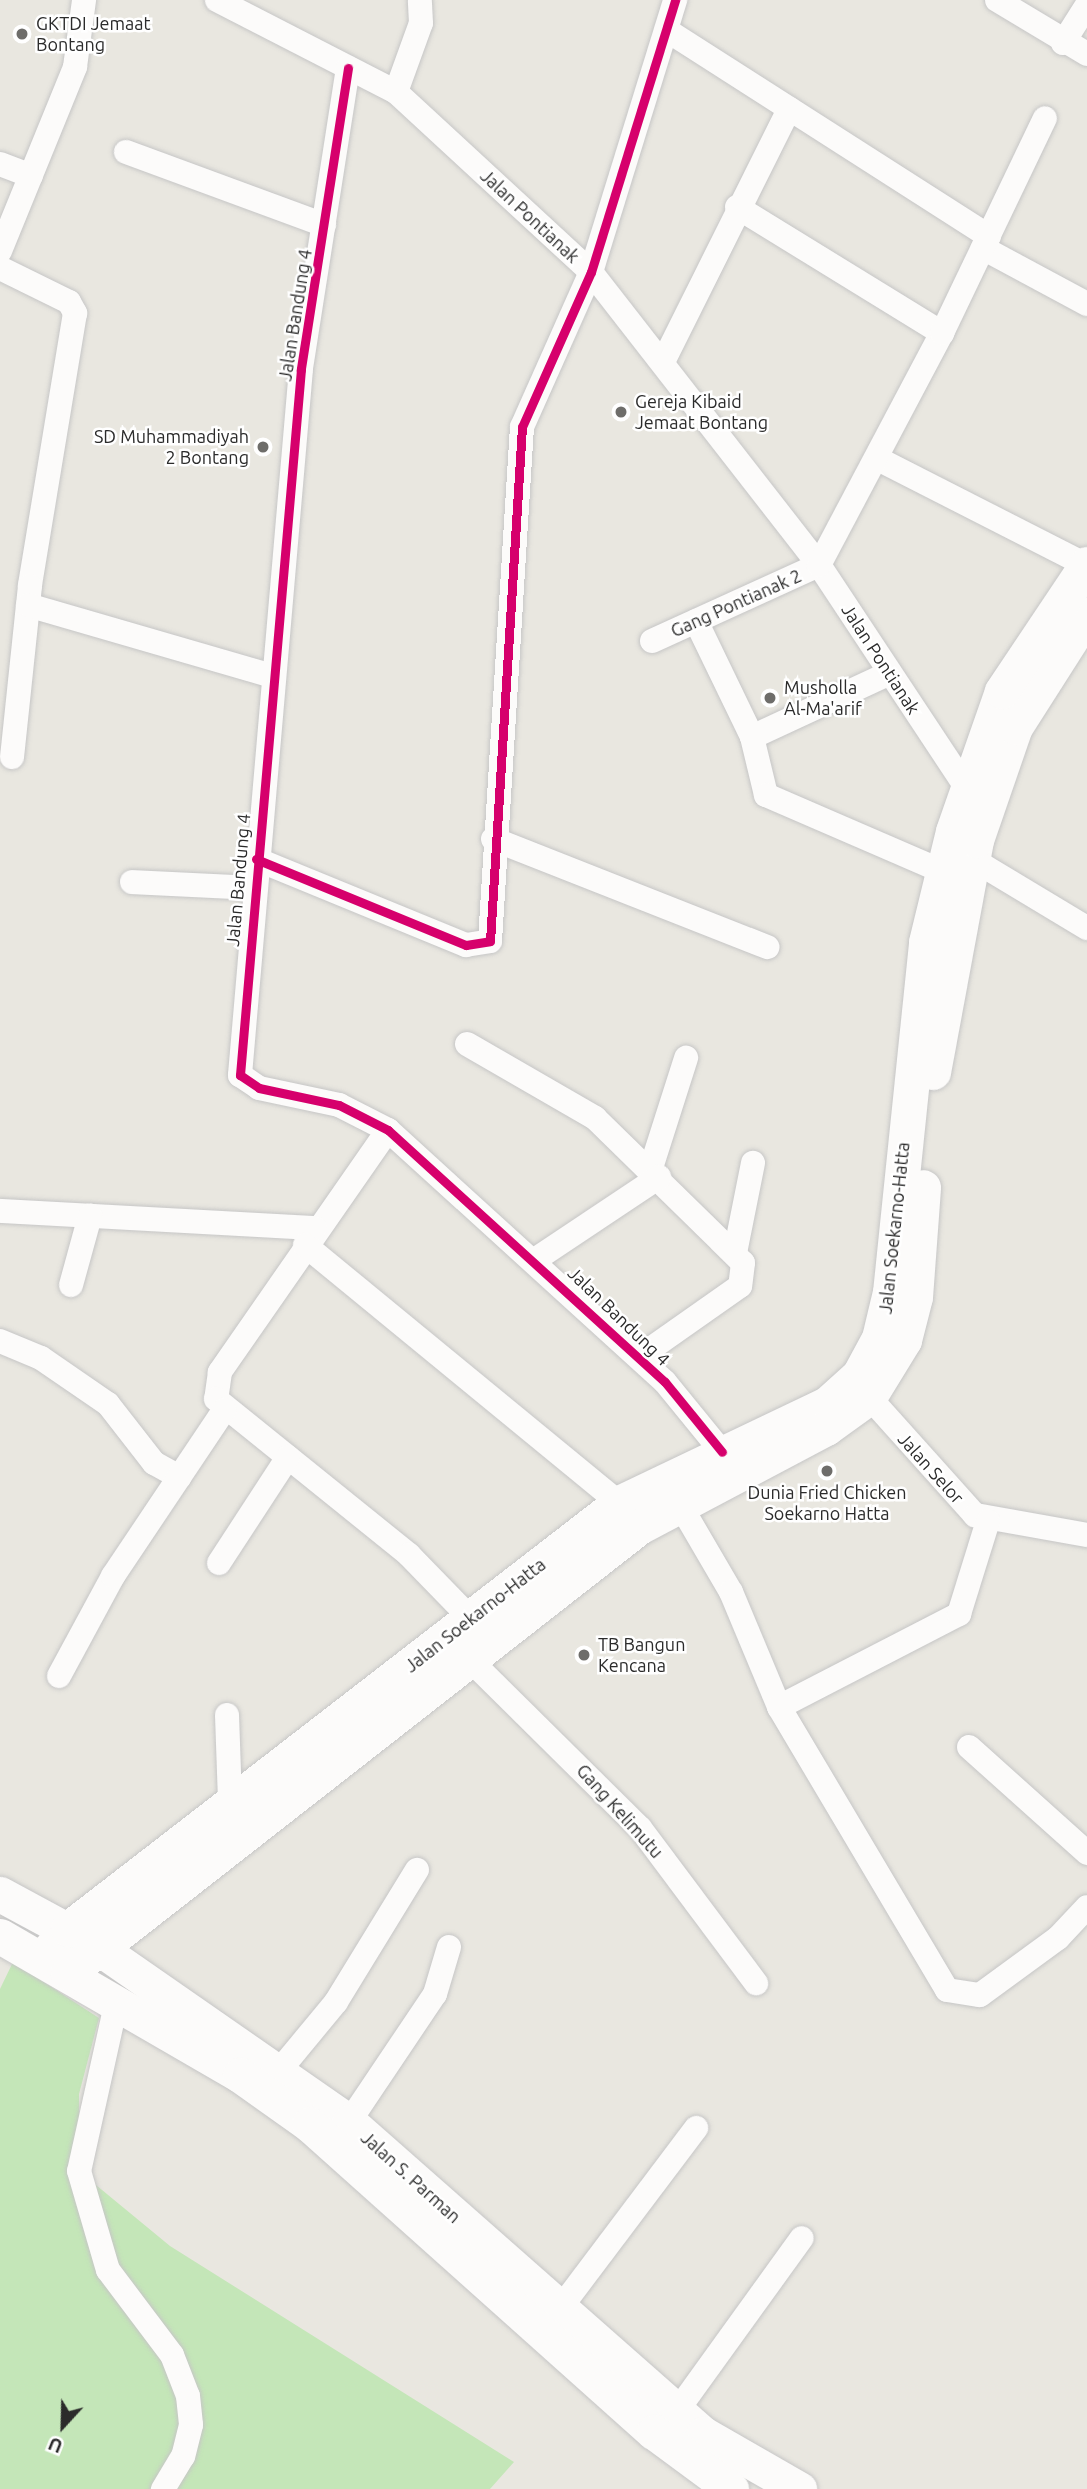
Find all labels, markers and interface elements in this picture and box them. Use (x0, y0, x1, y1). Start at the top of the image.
place label: GKTDI Jemaat Bontang (36, 13, 151, 56)
marker: GKTDI Jemaat Bontang (14, 26, 30, 42)
street label: Jalan Pontianak (476, 165, 584, 267)
street label: Jalan Bandung 4 (274, 248, 316, 382)
place label: Gereja Kibaid Jemaat Bontang (635, 391, 768, 434)
marker: Gereja Kibaid Jemaat Bontang (613, 404, 629, 420)
place label: SD Muhammadiyah 2 Bontang (94, 426, 249, 468)
marker: SD Muhammadiyah 2 Bontang (255, 439, 271, 455)
street label: Gang Pontianak 2 (667, 564, 805, 642)
street label: Jalan Pontianak (837, 600, 925, 718)
place label: Musholla Al-Ma'arif (784, 677, 862, 720)
marker: Musholla Al-Ma'arif (762, 690, 778, 706)
street label: Jalan Bandung 4 (221, 813, 255, 947)
street label: Jalan Soekarno-Hatta (874, 1141, 914, 1315)
street label: Jalan Bandung 4 (564, 1262, 674, 1370)
street label: Jalan Selor (894, 1428, 968, 1508)
marker: Dunia Fried Chicken Soekarno Hatta (819, 1463, 835, 1479)
place label: Dunia Fried Chicken Soekarno Hatta (747, 1482, 907, 1524)
street label: Jalan Soekarno-Hatta (400, 1553, 550, 1677)
place label: TB Bangun Kencana (598, 1634, 685, 1676)
marker: TB Bangun Kencana (576, 1647, 592, 1663)
street label: Gang Kelimutu (572, 1760, 668, 1862)
street label: Jalan S. Parman (357, 2127, 465, 2227)
north arrow (28, 2391, 98, 2461)
text: U (45, 2433, 65, 2458)

